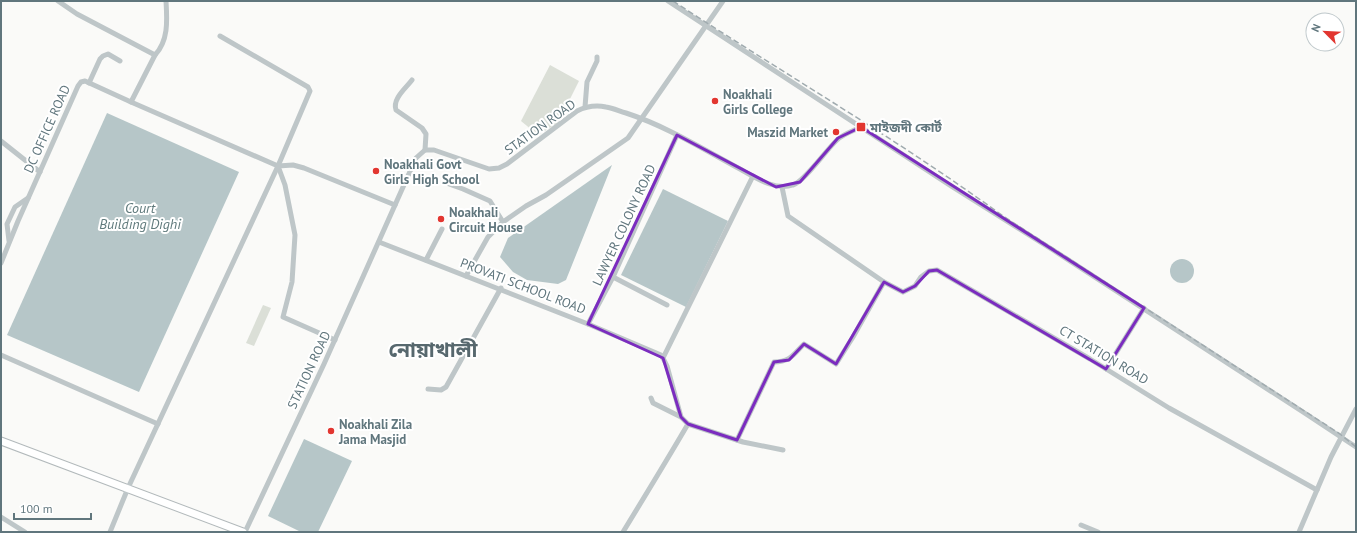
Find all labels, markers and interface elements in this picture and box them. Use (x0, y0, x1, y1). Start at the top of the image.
north arrow (1305, 12, 1345, 52)
text: N (1308, 22, 1324, 34)
street label: DC OFFICE ROAD (20, 82, 74, 176)
place label: Noakhali Girls College (723, 86, 793, 118)
street label: STATION ROAD (501, 95, 579, 159)
marker: Noakhali Girls College (710, 96, 720, 106)
place label: মাইজদী কোর্ট (869, 119, 943, 136)
marker: মাইজদী কোর্ট (855, 121, 867, 133)
place label: Maszid Market (747, 124, 828, 141)
marker: Maszid Market (831, 127, 841, 137)
place label: Noakhali Govt Girls High School (384, 156, 479, 188)
street label: LAWYER COLONY ROAD (588, 162, 660, 288)
marker: Noakhali Govt Girls High School (371, 166, 381, 176)
water label: Court Building Dighi (99, 199, 181, 233)
place label: Noakhali Circuit House (449, 204, 523, 236)
marker: Noakhali Circuit House (436, 214, 446, 224)
street label: PROVATI SCHOOL ROAD (458, 254, 588, 318)
street label: CT STATION ROAD (1056, 322, 1152, 388)
street label: STATION ROAD (284, 328, 334, 412)
district label: নোয়াখালী (389, 336, 479, 363)
place label: Noakhali Zila Jama Masjid (338, 416, 412, 448)
marker: Noakhali Zila Jama Masjid (326, 426, 336, 436)
scale bar (14, 495, 91, 521)
text: 100 m (20, 501, 53, 516)

